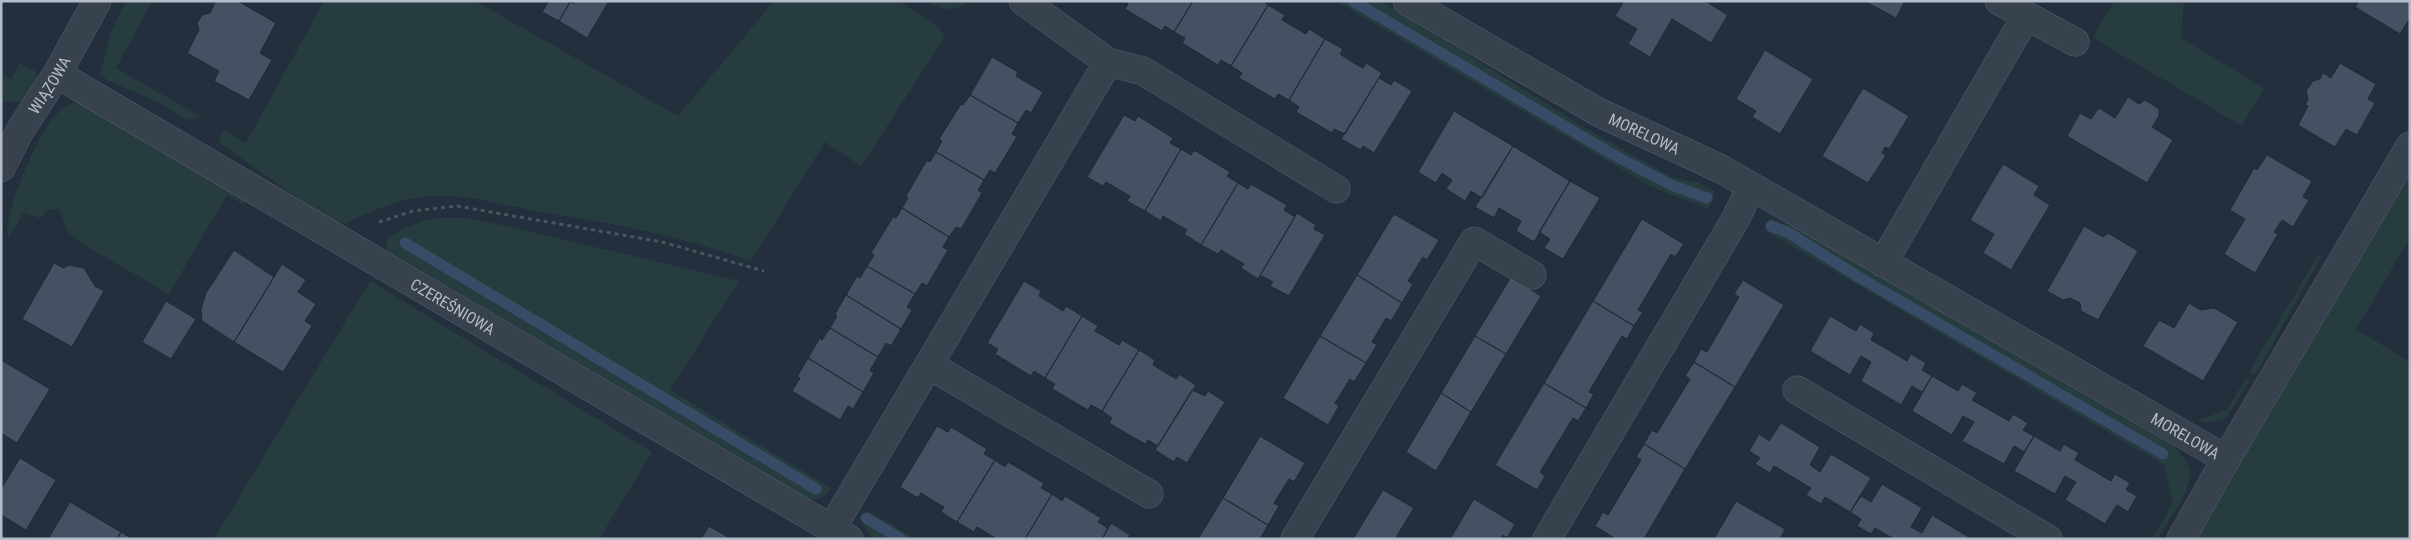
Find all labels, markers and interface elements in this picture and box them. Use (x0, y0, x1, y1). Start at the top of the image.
street label: WIĄZOWA (24, 53, 74, 118)
street label: MORELOWA (1606, 109, 1683, 158)
street label: CZEREŚNIOWA (407, 274, 499, 339)
street label: MORELOWA (2148, 409, 2223, 463)

